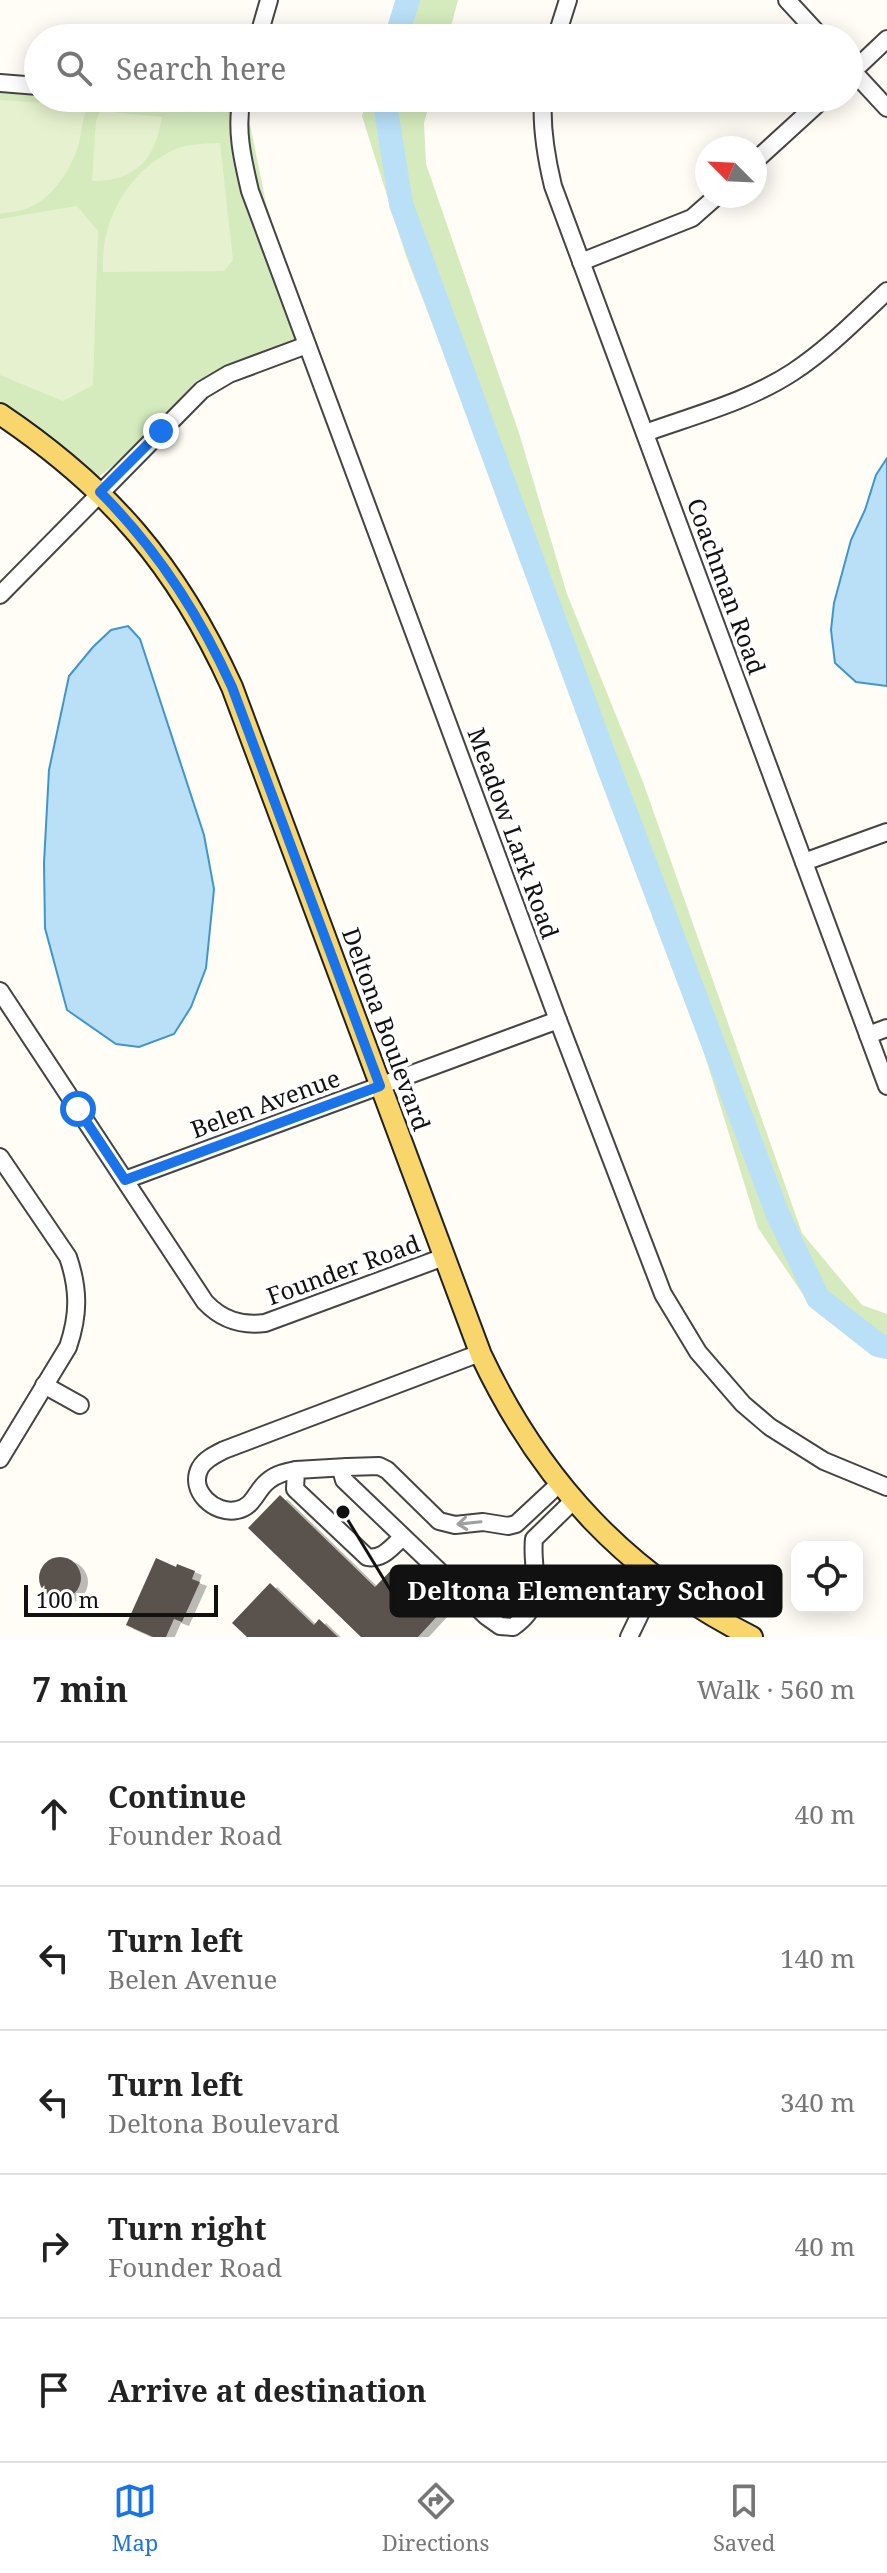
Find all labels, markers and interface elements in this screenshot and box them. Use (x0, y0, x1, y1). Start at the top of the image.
search box (24, 24, 863, 112)
icon: search (52, 46, 96, 90)
text: Search here (116, 48, 286, 89)
north arrow (695, 136, 767, 208)
route end (143, 413, 179, 449)
street label: Coachman Road (680, 493, 774, 679)
street label: Meadow Lark Road (460, 723, 568, 943)
street label: Deltona Boulevard (335, 923, 439, 1135)
street label: Belen Avenue (186, 1061, 344, 1145)
route start (60, 1091, 96, 1127)
street label: Founder Road (262, 1226, 424, 1312)
one-way arrow (456, 1516, 483, 1531)
map controls (791, 1541, 863, 1613)
button: locate (791, 1541, 863, 1613)
callout: Deltona Elementary School (391, 1566, 781, 1616)
text: Deltona Elementary School (407, 1572, 765, 1608)
scale bar (24, 1581, 218, 1617)
text: 100 m (36, 1584, 99, 1614)
text: 7 min (32, 1666, 128, 1712)
text: Walk · 560 m (697, 1671, 855, 1707)
text: Continue (108, 1776, 246, 1817)
icon: ahead (32, 1792, 76, 1836)
text: 40 m (795, 1796, 855, 1832)
text: Founder Road (108, 1817, 282, 1853)
text: Turn left (108, 1920, 243, 1961)
icon: left (32, 1936, 76, 1980)
text: 140 m (780, 1940, 855, 1976)
text: Belen Avenue (108, 1961, 277, 1997)
text: Turn left (108, 2064, 243, 2105)
icon: left (32, 2080, 76, 2124)
text: 340 m (780, 2084, 855, 2120)
text: Deltona Boulevard (108, 2105, 340, 2141)
text: Turn right (108, 2208, 266, 2249)
icon: right (32, 2224, 76, 2268)
text: 40 m (795, 2228, 855, 2264)
text: Founder Road (108, 2249, 282, 2285)
icon: arrive (32, 2368, 76, 2412)
text: Arrive at destination (108, 2370, 427, 2411)
tab: Map (112, 2479, 158, 2557)
tab: Directions (382, 2479, 489, 2557)
tab: Saved (713, 2479, 775, 2557)

